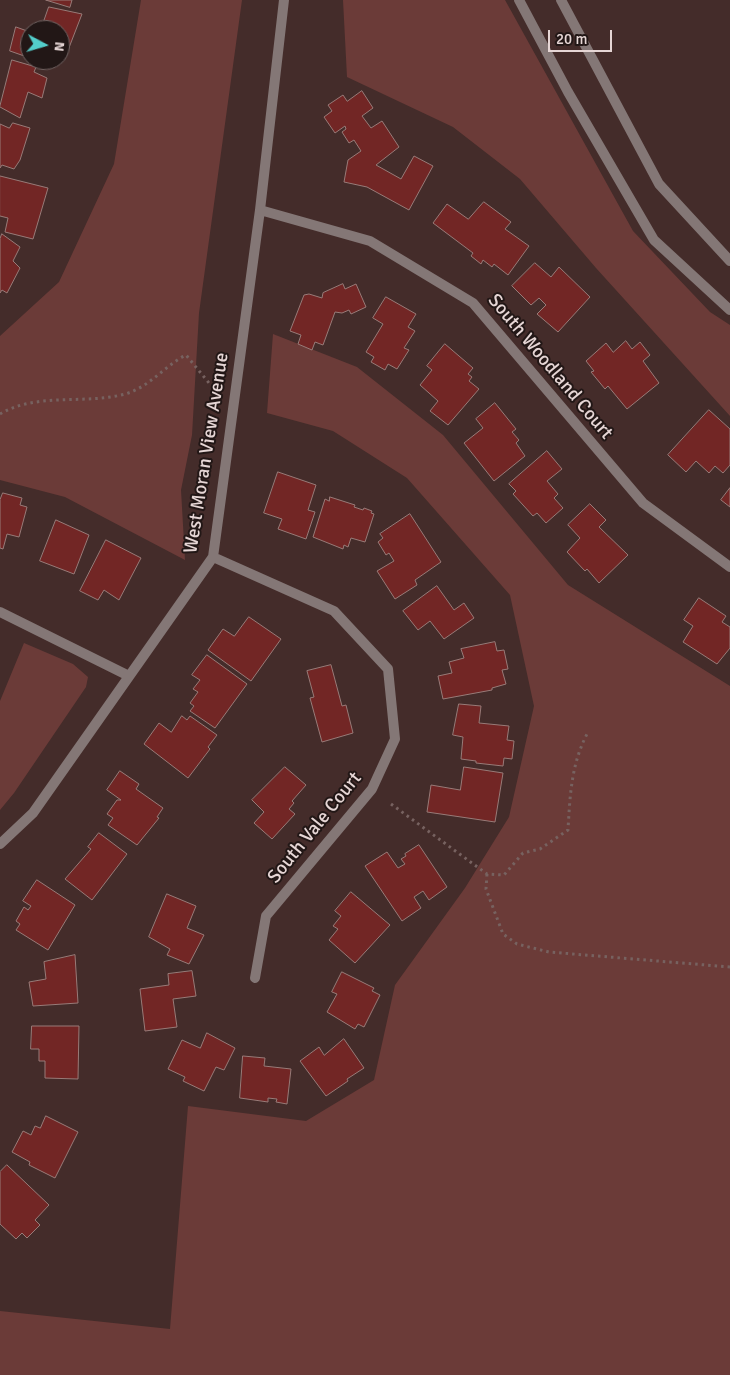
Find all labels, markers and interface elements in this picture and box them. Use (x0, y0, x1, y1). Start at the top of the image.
north arrow (20, 20, 70, 70)
scale bar (550, 20, 614, 52)
text: 20 m (556, 30, 587, 48)
text: N (50, 41, 68, 52)
street label: South Woodland Court (483, 290, 617, 444)
street label: West Moran View Avenue (180, 351, 234, 555)
street label: South Vale Court (263, 768, 367, 888)

